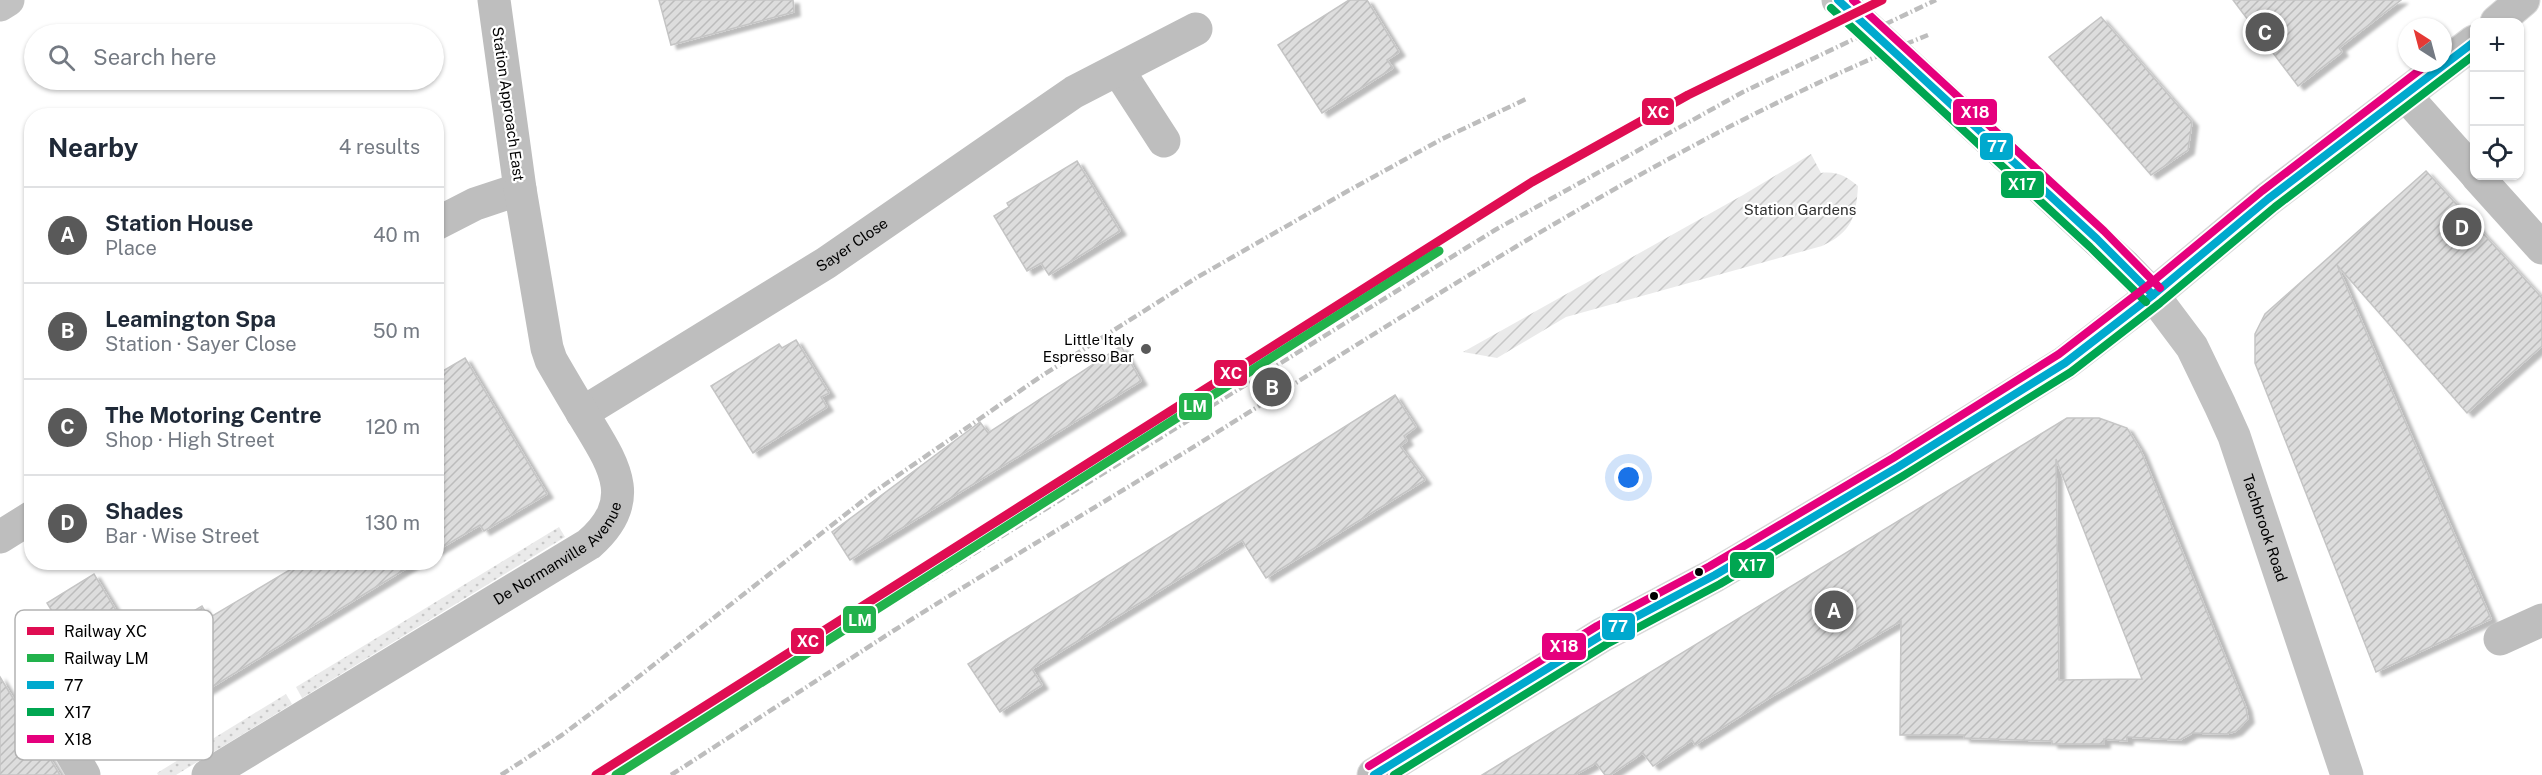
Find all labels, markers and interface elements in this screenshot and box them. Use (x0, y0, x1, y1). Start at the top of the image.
pin: C (2246, 9, 2284, 54)
north arrow (2398, 18, 2452, 72)
map controls (2470, 18, 2524, 180)
button: + (2470, 18, 2524, 72)
search box (24, 24, 444, 90)
street label: Station Approach East (489, 26, 528, 182)
icon: search (45, 41, 78, 74)
text: Search here (93, 44, 217, 70)
button: − (2470, 72, 2524, 126)
line badge: XC (1641, 97, 1675, 126)
line badge: X18 (1952, 98, 1998, 126)
text: XC (1647, 103, 1669, 122)
text: X18 (1960, 103, 1990, 122)
button: locate (2470, 126, 2524, 180)
text: Nearby (48, 132, 138, 163)
line badge: 77 (1979, 132, 2014, 161)
text: 4 results (339, 135, 420, 159)
text: 77 (1987, 137, 2007, 156)
line badge: X17 (2000, 170, 2045, 199)
text: X17 (2008, 175, 2036, 194)
park label: Station Gardens (1744, 201, 1856, 218)
pin: D (2442, 204, 2482, 250)
text: Station House (105, 210, 253, 236)
street label: Sayer Close (813, 214, 891, 275)
text: A (60, 223, 75, 247)
text: 40 m (373, 223, 420, 247)
text: Place (105, 236, 157, 260)
text: Leamington Spa (105, 306, 276, 332)
text: B (61, 319, 74, 343)
text: 50 m (373, 319, 420, 343)
place label: Little Italy Espresso Bar (1043, 331, 1134, 365)
text: Station · Sayer Close (105, 332, 297, 356)
marker: Little Italy Espresso Bar (1139, 342, 1153, 356)
line badge: XC (1213, 359, 1248, 387)
text: XC (1220, 364, 1242, 383)
pin: B (1252, 364, 1292, 410)
line badge: LM (1178, 392, 1213, 421)
text: LM (1183, 397, 1207, 416)
text: The Motoring Centre (105, 402, 322, 428)
text: C (60, 415, 75, 439)
text: 120 m (366, 415, 420, 439)
text: Shop · High Street (105, 428, 275, 452)
your location (1614, 463, 1643, 492)
street label: Tachbrook Road (2239, 472, 2291, 584)
text: Shades (105, 498, 183, 524)
street label: De Normanville Avenue (490, 500, 625, 608)
text: D (60, 511, 75, 535)
text: 130 m (365, 511, 420, 535)
text: Bar · Wise Street (105, 524, 260, 548)
line badge: X17 (1729, 551, 1775, 579)
text: X17 (1738, 556, 1766, 575)
unlabelled marker (1693, 566, 1705, 578)
pin: A (1814, 588, 1854, 632)
unlabelled marker (1648, 590, 1660, 602)
line badge: LM (842, 605, 877, 634)
legend (15, 610, 213, 760)
text: LM (848, 611, 872, 630)
line badge: 77 (1601, 612, 1636, 641)
text: 77 (1608, 617, 1628, 636)
text: Railway XC (64, 622, 147, 641)
line badge: XC (790, 627, 825, 655)
text: XC (797, 632, 819, 651)
line badge: X18 (1541, 632, 1587, 661)
text: X18 (1549, 637, 1579, 656)
text: Railway LM (64, 649, 149, 668)
text: 77 (64, 676, 83, 695)
text: X17 (64, 703, 91, 722)
text: X18 (64, 730, 92, 749)

